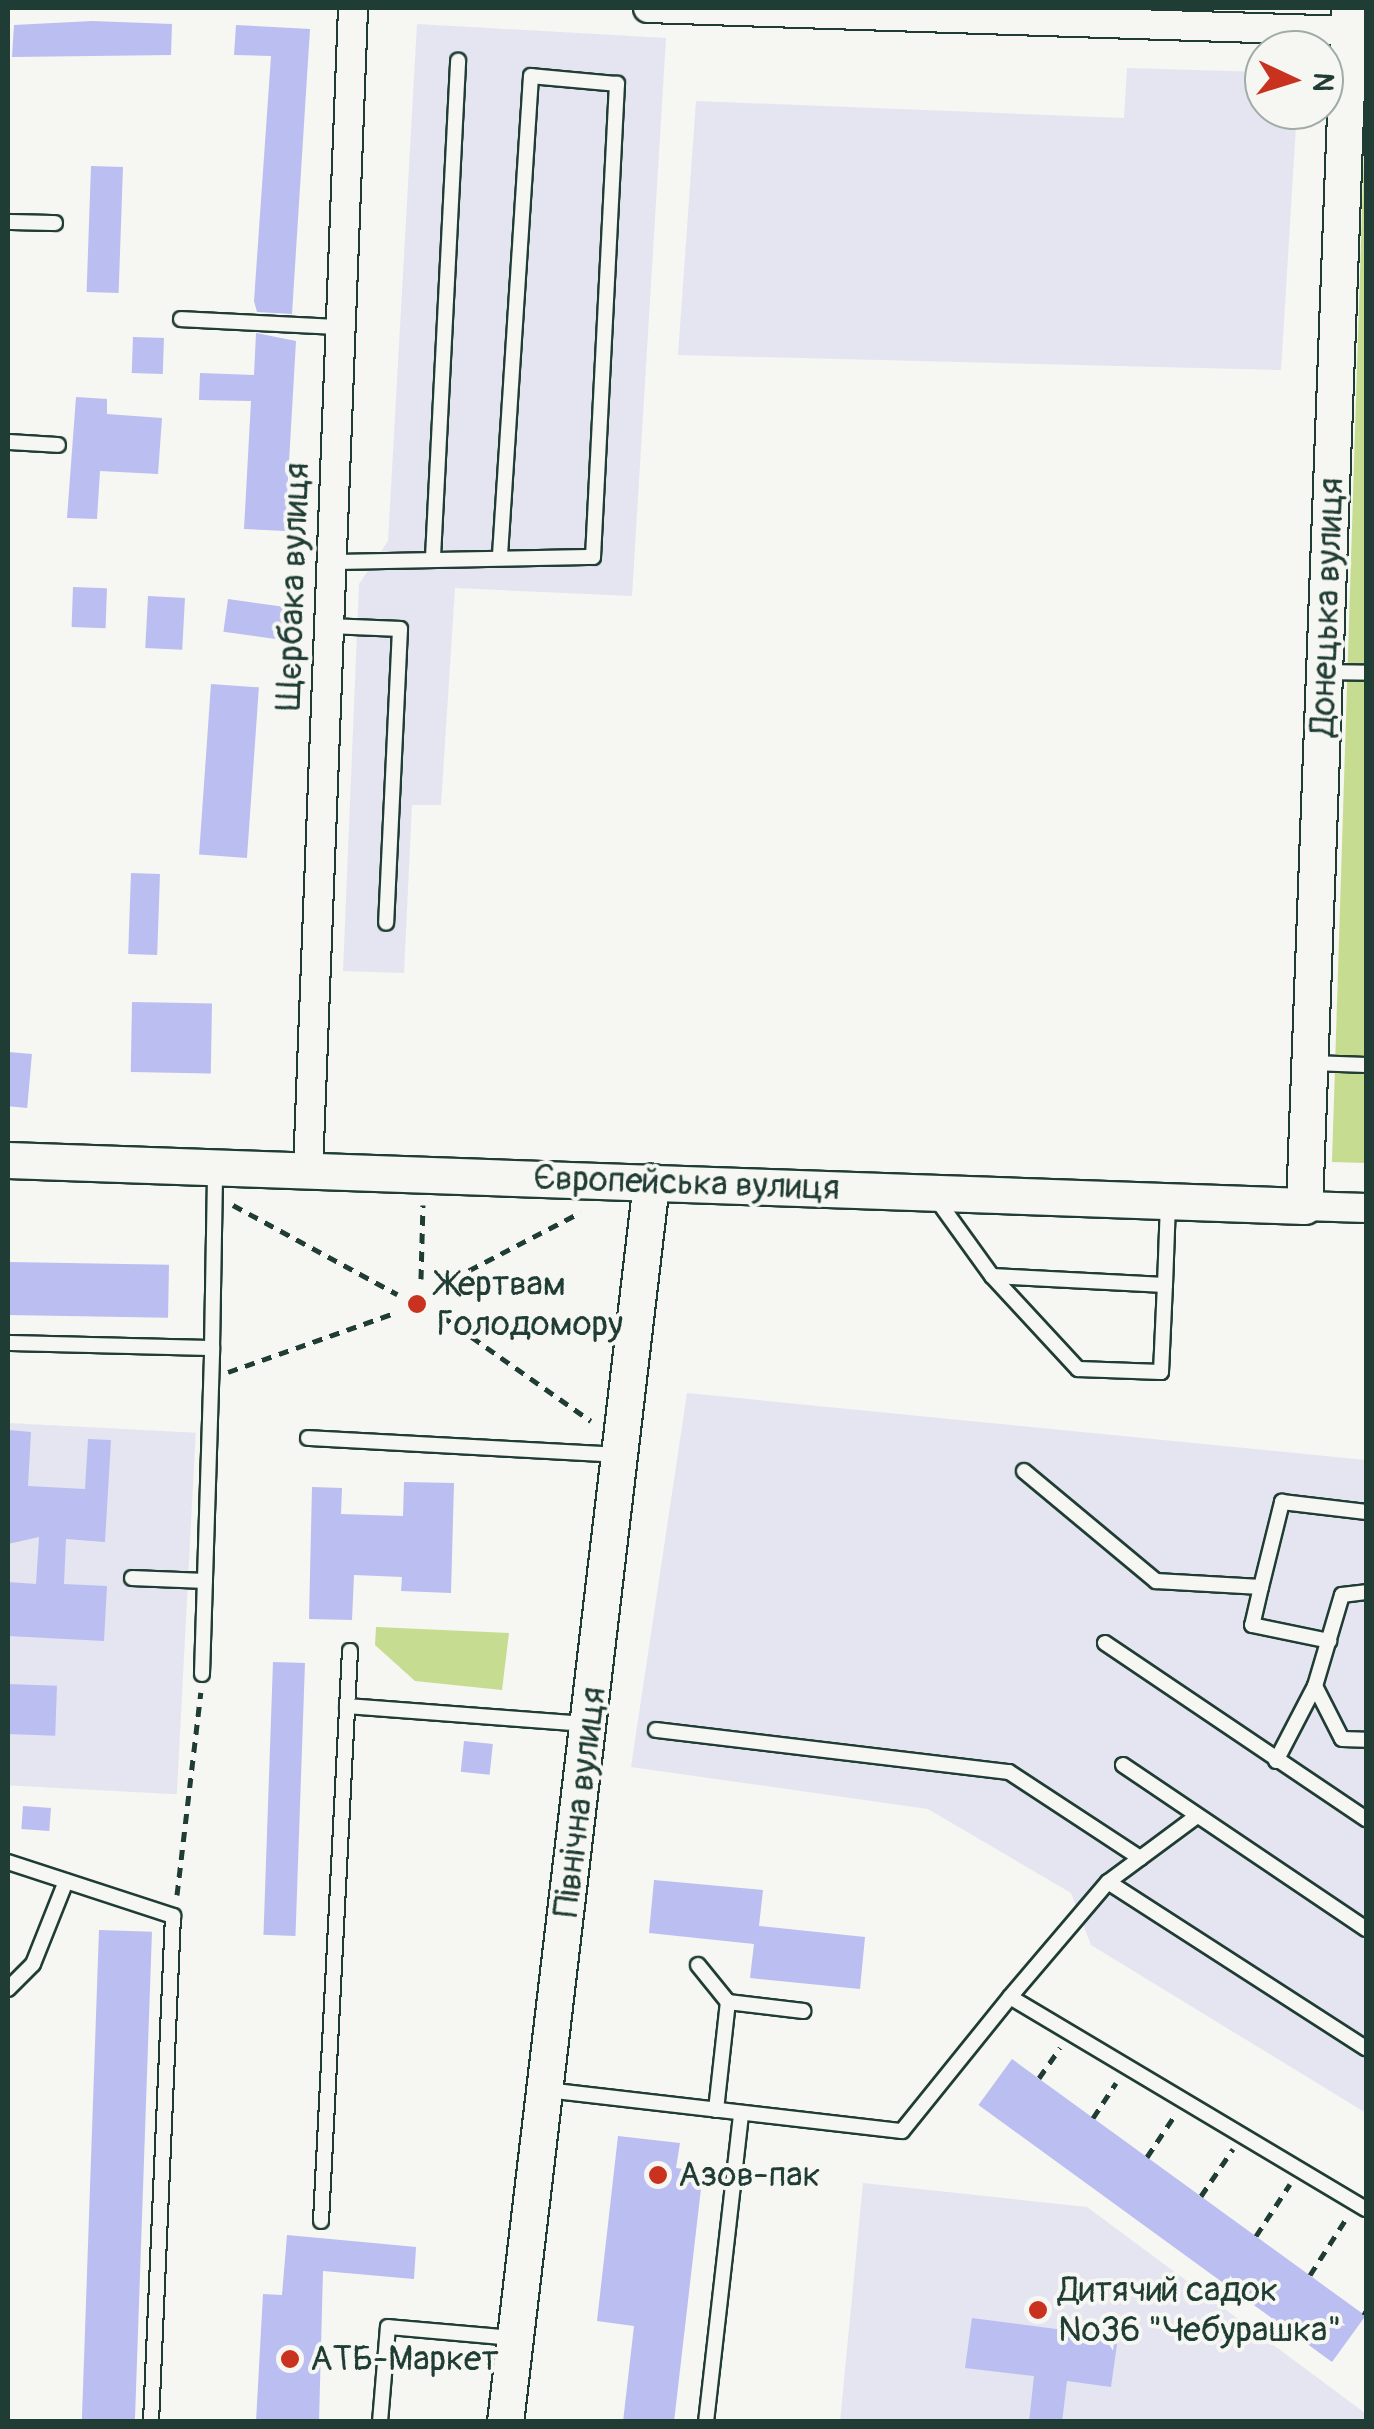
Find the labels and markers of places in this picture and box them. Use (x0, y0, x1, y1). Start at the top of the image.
place label: Жертвам Голодомору (437, 1263, 623, 1345)
marker: Жертвам Голодомору (406, 1293, 428, 1315)
place label: Азов-пак (678, 2154, 821, 2196)
marker: Азов-пак (647, 2164, 669, 2186)
place label: Дитячий садок №36 "Чебурашка" (1058, 2269, 1342, 2351)
marker: Дитячий садок №36 "Чебурашка" (1027, 2299, 1049, 2321)
place label: АТБ-Маркет (310, 2338, 499, 2380)
marker: АТБ-Маркет (279, 2348, 301, 2370)

